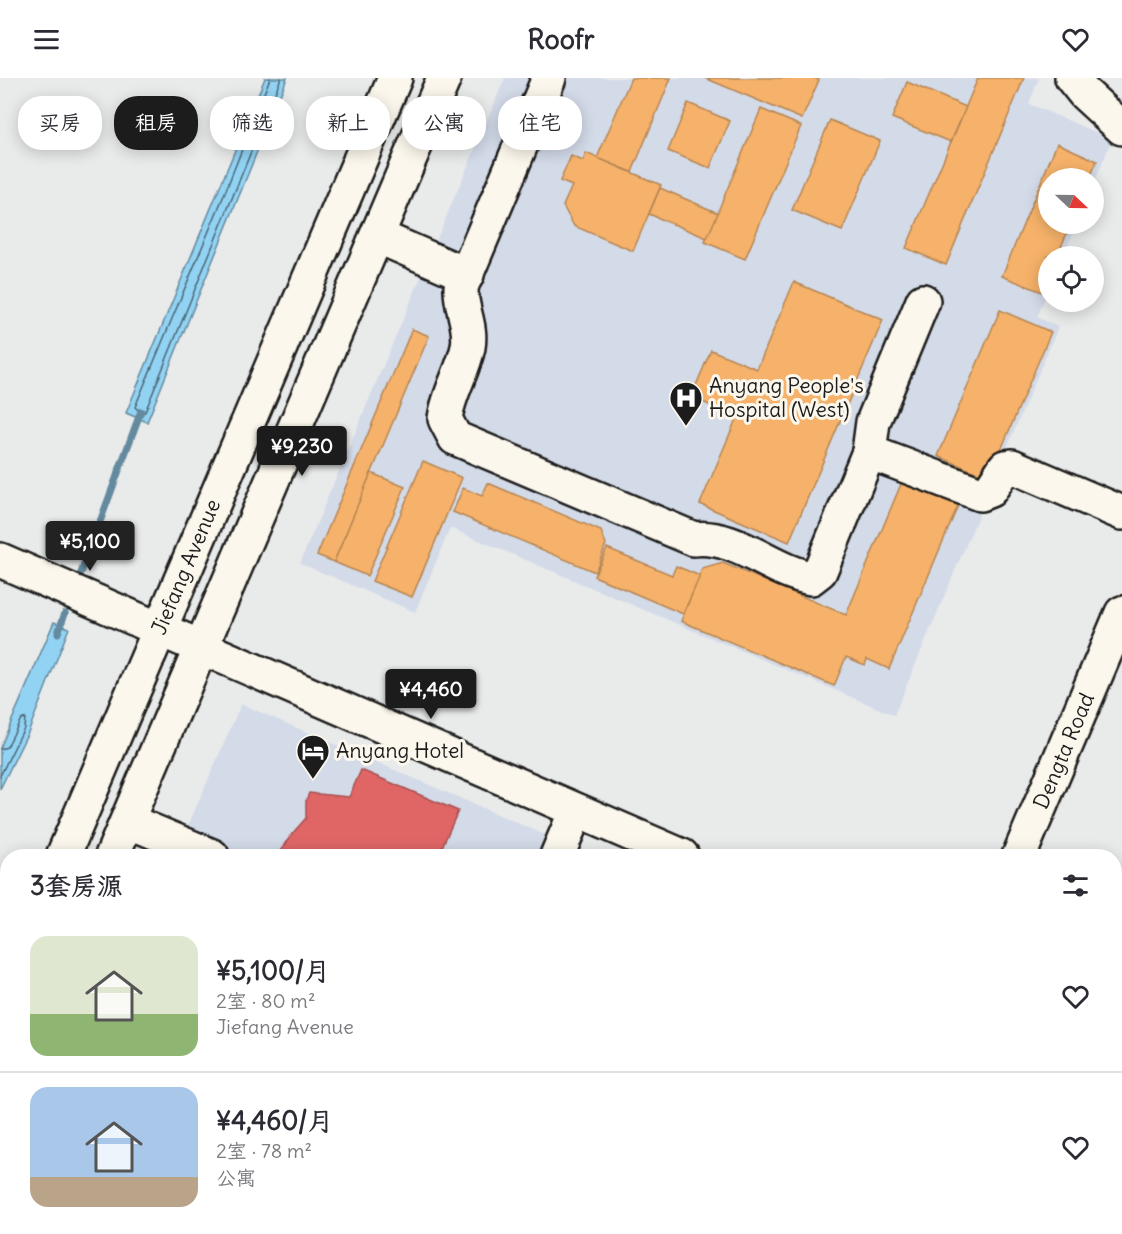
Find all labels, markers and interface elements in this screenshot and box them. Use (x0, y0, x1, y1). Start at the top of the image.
text: Roofr (528, 22, 595, 56)
icon: menu (30, 23, 63, 56)
icon: heart (1059, 23, 1092, 56)
chip: 买房 (18, 96, 102, 150)
chip: 租房 (114, 96, 198, 150)
chip: 筛选 (210, 96, 294, 150)
chip: 新上 (306, 96, 390, 150)
chip: 公寓 (402, 96, 486, 150)
chip: 住宅 (498, 96, 582, 150)
north arrow (1038, 168, 1104, 234)
map controls (1038, 168, 1104, 312)
button: locate (1038, 246, 1104, 312)
place label: Anyang People's Hospital (West) (709, 372, 864, 423)
hospital icon: Anyang People's Hospital (West) (668, 380, 704, 427)
pin: ¥9,230 (253, 426, 351, 477)
text: ¥9,230 (271, 433, 333, 458)
street label: Jiefang Avenue (145, 495, 226, 639)
pin: ¥5,100 (41, 521, 139, 572)
text: ¥5,100 (60, 528, 120, 553)
pin: ¥4,460 (382, 669, 480, 720)
text: ¥4,460 (399, 676, 463, 701)
street label: Dengta Road (1027, 689, 1100, 813)
hotel icon: Anyang Hotel (295, 733, 331, 780)
place label: Anyang Hotel (336, 737, 464, 764)
text: 3套房源 (30, 869, 123, 902)
icon: filters (1059, 869, 1092, 902)
text: ¥5,100/月 (216, 954, 330, 987)
icon: home (78, 960, 150, 1032)
icon: heart (1059, 980, 1092, 1013)
text: 2室 · 80 m² (216, 988, 315, 1013)
text: Jiefang Avenue (216, 1014, 354, 1039)
text: ¥4,460/月 (216, 1104, 334, 1137)
icon: home (78, 1111, 150, 1183)
icon: heart (1059, 1131, 1092, 1164)
text: 2室 · 78 m² (216, 1138, 312, 1163)
text: 公寓 (216, 1165, 256, 1190)

